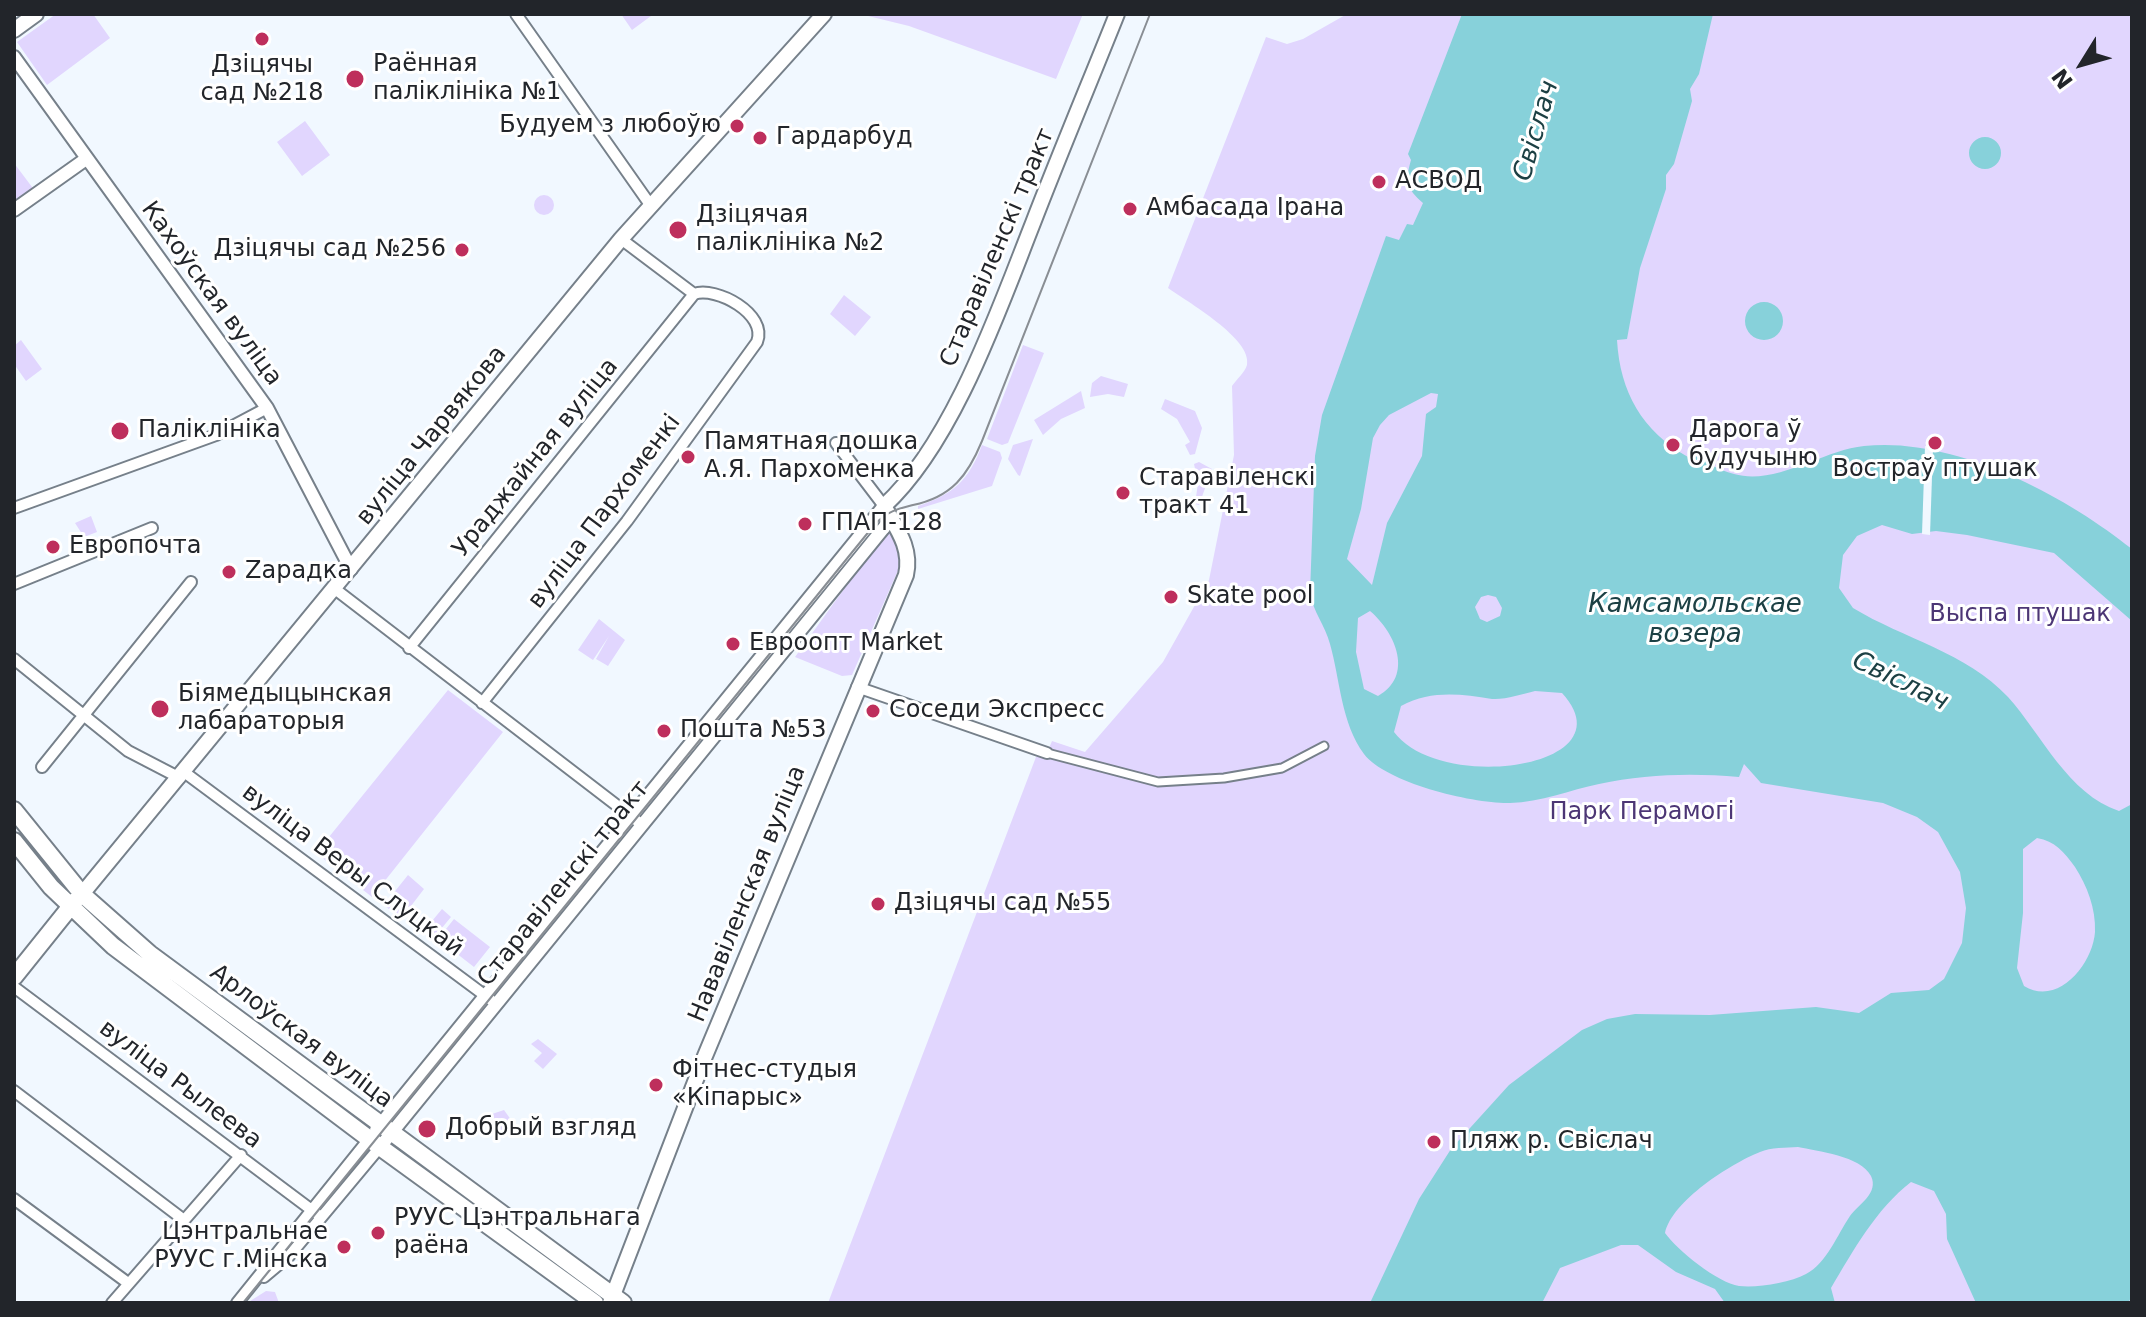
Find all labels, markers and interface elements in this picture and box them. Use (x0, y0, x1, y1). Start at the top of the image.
north arrow (2042, 24, 2122, 104)
marker: Дзіцячы сад №218 (253, 30, 271, 48)
place label: Раённая паліклініка №1 (373, 51, 561, 107)
place label: Дзіцячы сад №218 (201, 52, 323, 108)
text: N (2047, 64, 2078, 94)
marker: Раённая паліклініка №1 (344, 68, 366, 90)
water label: Свіслач (1508, 77, 1566, 185)
place label: Будуем з любоўю (499, 112, 721, 140)
marker: Будуем з любоўю (728, 117, 746, 135)
place label: Гардарбуд (776, 124, 913, 152)
street label: Старавіленскі тракт (935, 124, 1061, 372)
marker: Гардарбуд (751, 129, 769, 147)
place label: АСВОД (1395, 168, 1482, 196)
marker: АСВОД (1370, 173, 1388, 191)
place label: Амбасада Ірана (1146, 195, 1344, 223)
street label: Кахоўская вуліца (134, 196, 288, 392)
marker: Амбасада Ірана (1121, 200, 1139, 218)
place label: Дзіцячая паліклініка №2 (696, 202, 884, 258)
marker: Дзіцячая паліклініка №2 (667, 219, 689, 241)
place label: Дзіцячы сад №256 (213, 236, 446, 264)
marker: Дзіцячы сад №256 (453, 241, 471, 259)
street label: вуліца Чарвякова (351, 341, 513, 531)
street label: Ураджайная вуліца (447, 353, 625, 563)
street label: вуліца Пархоменкі (523, 409, 687, 615)
place label: Паліклініка (138, 417, 281, 445)
place label: Дарога ў будучыню (1689, 417, 1818, 473)
marker: Паліклініка (109, 420, 131, 442)
place label: Памятная дошка А.Я. Пархоменка (704, 429, 918, 485)
marker: Востраў птушак (1926, 434, 1944, 452)
marker: Дарога ў будучыню (1664, 436, 1682, 454)
marker: Памятная дошка А.Я. Пархоменка (679, 448, 697, 466)
place label: Востраў птушак (1832, 456, 2038, 484)
place label: Старавіленскі тракт 41 (1139, 465, 1315, 521)
marker: Старавіленскі тракт 41 (1114, 484, 1132, 502)
place label: ГПАП-128 (821, 510, 943, 538)
marker: ГПАП-128 (796, 515, 814, 533)
place label: Европочта (69, 533, 201, 561)
marker: Европочта (44, 538, 62, 556)
place label: Zарадка (245, 558, 352, 586)
marker: Zарадка (220, 563, 238, 581)
place label: Skate pool (1187, 583, 1313, 611)
marker: Skate pool (1162, 588, 1180, 606)
water label: Камсамольскае возера (1588, 589, 1802, 650)
park label: Выспа птушак (1929, 601, 2111, 629)
place label: Евроопт Market (749, 630, 943, 658)
marker: Евроопт Market (724, 635, 742, 653)
water label: Свіслач (1847, 645, 1953, 719)
place label: Біямедыцынская лабараторыя (178, 681, 392, 737)
place label: Соседи Экспресс (889, 697, 1105, 725)
marker: Біямедыцынская лабараторыя (149, 698, 171, 720)
marker: Соседи Экспресс (864, 702, 882, 720)
place label: Пошта №53 (680, 717, 827, 745)
marker: Пошта №53 (655, 722, 673, 740)
street label: Нававіленская вуліца (683, 762, 813, 1026)
street label: Старавіленскі тракт (472, 775, 656, 993)
street label: вуліца Веры Слуцкай (236, 778, 468, 964)
park label: Парк Перамогі (1550, 799, 1734, 827)
place label: Дзіцячы сад №55 (894, 890, 1111, 918)
marker: Дзіцячы сад №55 (869, 895, 887, 913)
street label: Арлоўская вуліца (204, 959, 398, 1115)
street label: вуліца Рылеева (93, 1014, 267, 1156)
place label: Фітнес-студыя «Кіпарыс» (672, 1057, 857, 1113)
marker: Фітнес-студыя «Кіпарыс» (647, 1076, 665, 1094)
place label: Добрый взгляд (445, 1115, 637, 1143)
marker: Добрый взгляд (416, 1118, 438, 1140)
place label: Пляж р. Свіслач (1450, 1128, 1653, 1156)
marker: Пляж р. Свіслач (1425, 1133, 1443, 1151)
place label: РУУС Цэнтральнага раёна (394, 1205, 641, 1261)
place label: Цэнтральнае РУУС г.Мінска (154, 1219, 328, 1275)
marker: РУУС Цэнтральнага раёна (369, 1224, 387, 1242)
marker: Цэнтральнае РУУС г.Мінска (335, 1238, 353, 1256)

